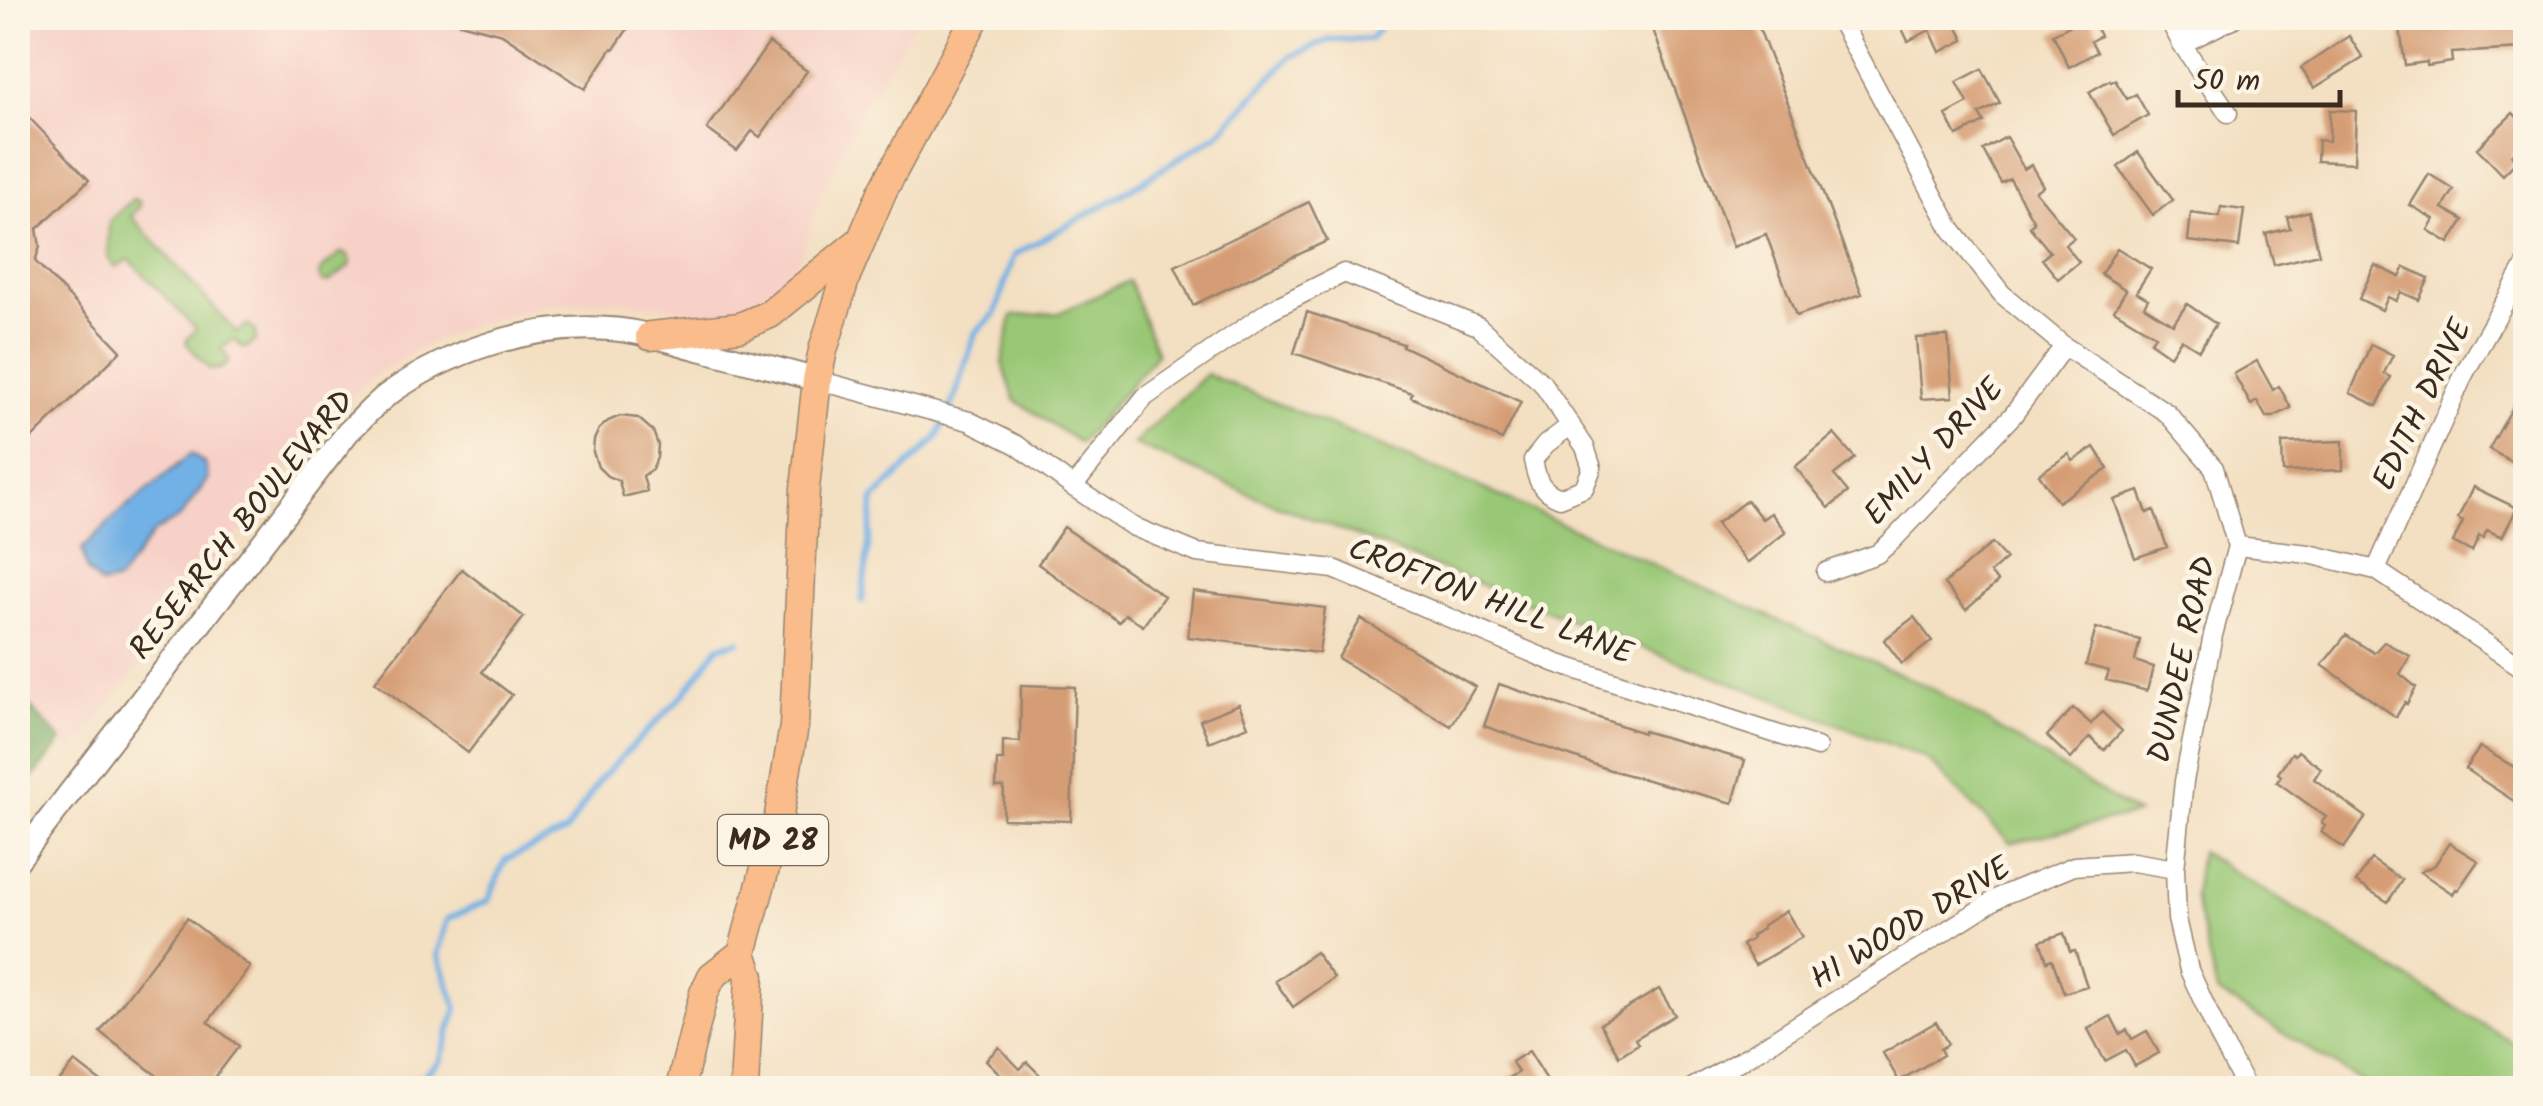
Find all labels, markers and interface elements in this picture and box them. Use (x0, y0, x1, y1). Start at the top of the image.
scale bar (2178, 45, 2340, 107)
text: 50 m (2193, 58, 2260, 106)
street label: EDITH DRIVE (2360, 309, 2487, 500)
street label: EMILY DRIVE (1852, 366, 2018, 539)
street label: RESEARCH BOULEVARD (117, 379, 368, 672)
street label: CROFTON HILL LANE (1340, 524, 1641, 681)
street label: DUNDEE ROAD (2135, 551, 2232, 768)
road number: MD 28 (718, 815, 828, 865)
street label: HI WOOD DRIVE (1801, 843, 2023, 1004)

